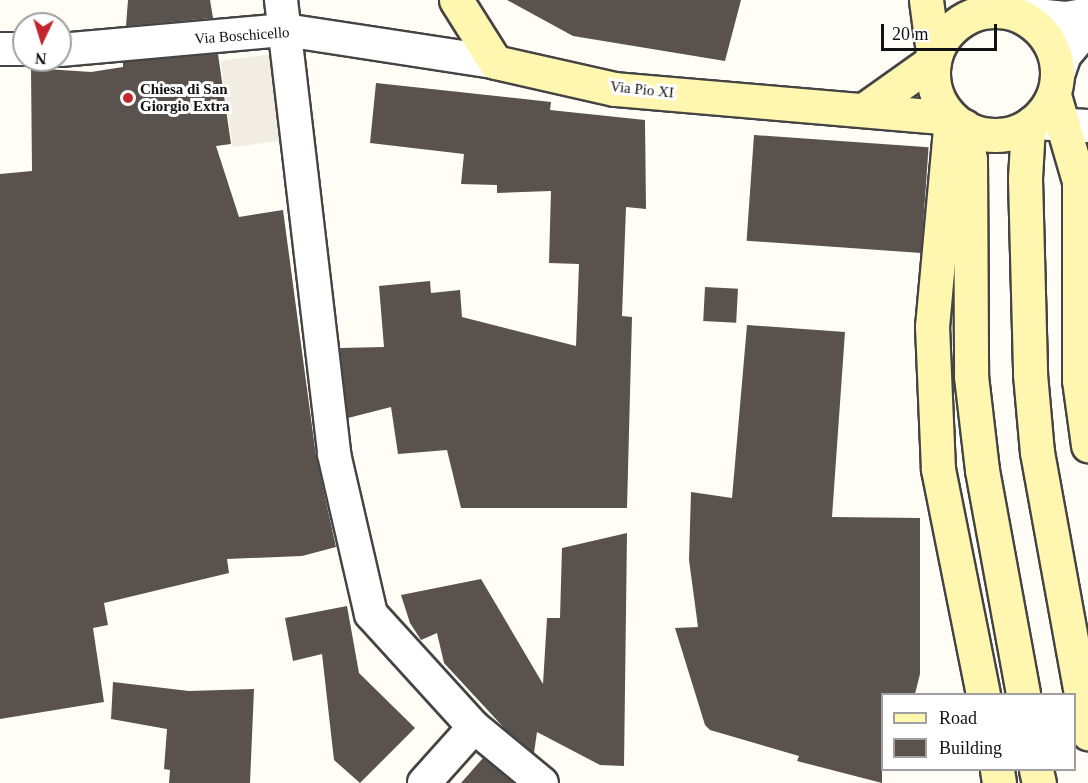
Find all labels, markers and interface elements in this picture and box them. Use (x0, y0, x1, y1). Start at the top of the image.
north arrow (12, 12, 72, 72)
scale bar (884, 12, 1000, 50)
street label: Via Boschicello (194, 24, 290, 48)
text: 20 m (892, 24, 929, 44)
text: N (34, 50, 47, 67)
street label: Via Pio XI (609, 78, 675, 102)
place label: Chiesa di San Giorgio Extra (140, 80, 230, 115)
marker: Chiesa di San Giorgio Extra (121, 91, 135, 105)
legend (881, 693, 1076, 771)
text: Road (939, 708, 977, 728)
text: Building (939, 738, 1002, 758)

